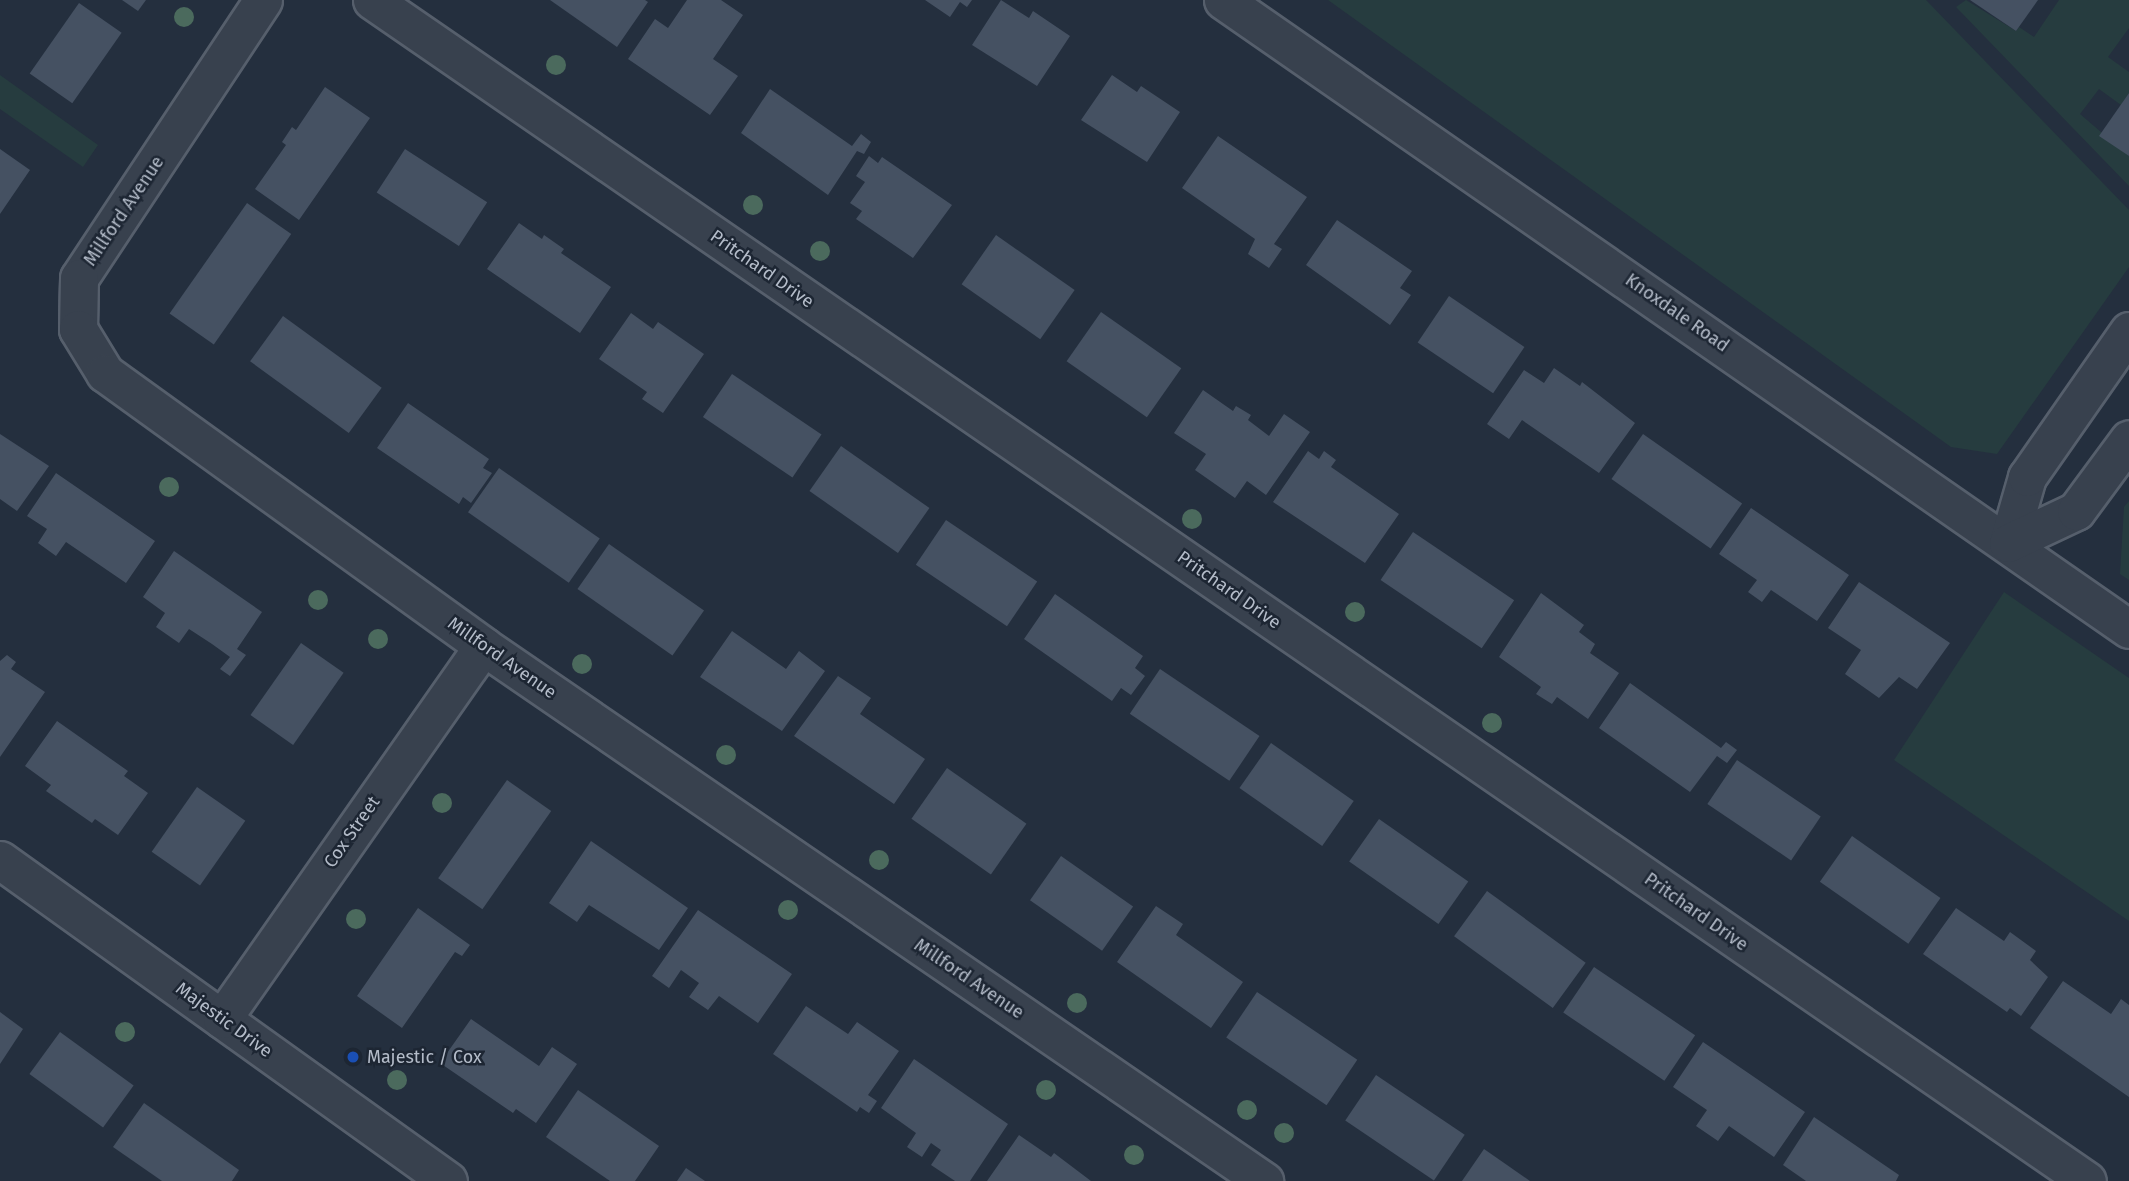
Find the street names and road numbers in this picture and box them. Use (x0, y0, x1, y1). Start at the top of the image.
street label: Millford Avenue (79, 152, 169, 270)
street label: Pritchard Drive (706, 225, 818, 313)
street label: Knoxdale Road (1621, 269, 1733, 357)
street label: Pritchard Drive (1173, 546, 1285, 634)
street label: Millford Avenue (444, 613, 560, 703)
street label: Cox Street (320, 792, 384, 872)
street label: Pritchard Drive (1640, 868, 1752, 956)
street label: Millford Avenue (910, 934, 1028, 1024)
street label: Majestic Drive (172, 978, 276, 1062)

